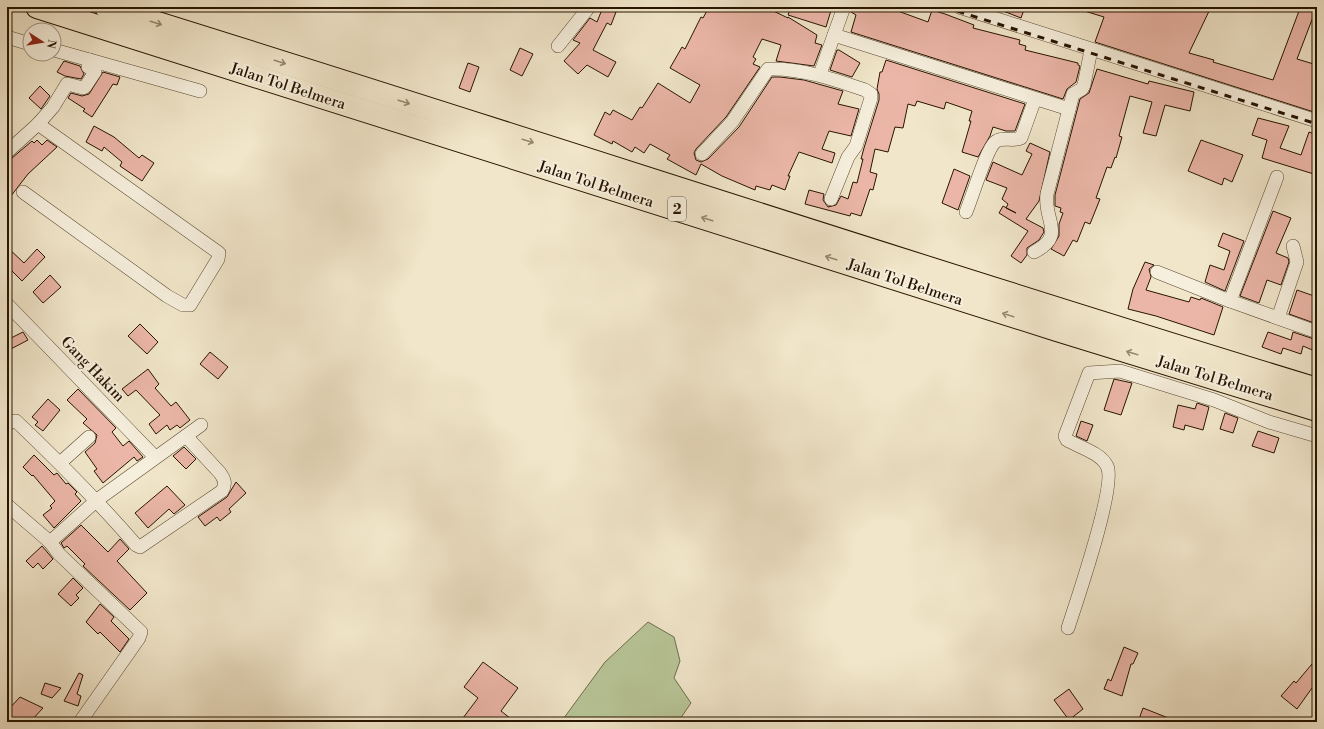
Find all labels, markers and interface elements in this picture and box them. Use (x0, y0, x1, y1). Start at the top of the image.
one-way arrow (150, 20, 163, 27)
north arrow (22, 22, 62, 62)
text: N (43, 38, 59, 50)
street label: Jalan Tol Belmera (227, 59, 348, 114)
one-way arrow (274, 59, 287, 66)
one-way arrow (397, 99, 410, 106)
one-way arrow (522, 138, 534, 146)
street label: Jalan Tol Belmera (535, 157, 656, 212)
road number: 2 (668, 197, 686, 221)
one-way arrow (701, 215, 714, 222)
one-way arrow (825, 254, 838, 261)
street label: Jalan Tol Belmera (844, 255, 965, 310)
one-way arrow (1003, 310, 1015, 318)
street label: Gang Hakim (57, 333, 129, 406)
one-way arrow (1126, 349, 1139, 356)
street label: Jalan Tol Belmera (1154, 351, 1276, 405)

